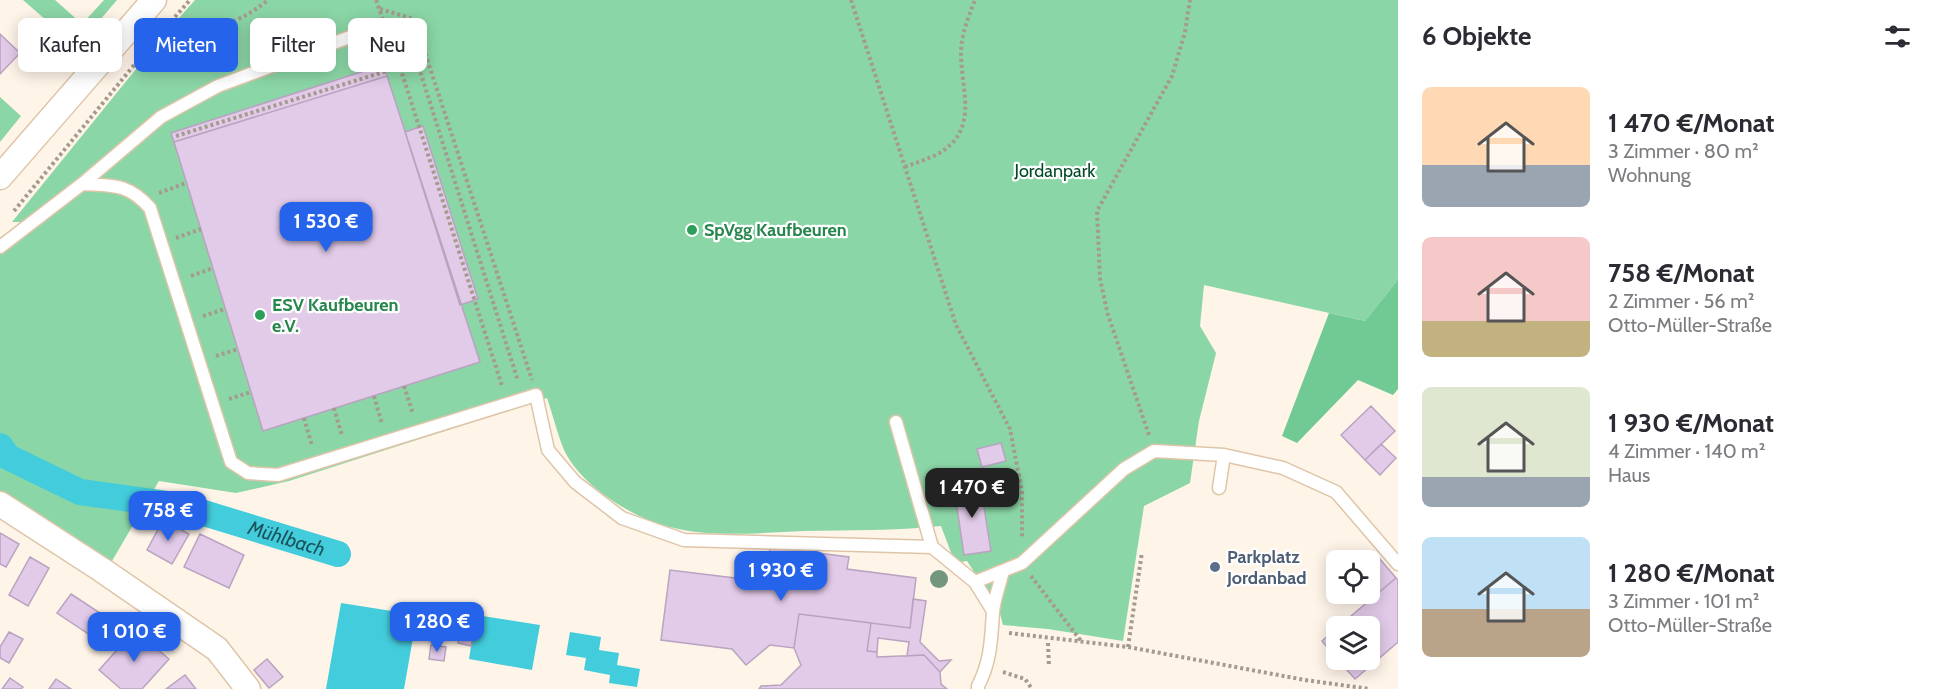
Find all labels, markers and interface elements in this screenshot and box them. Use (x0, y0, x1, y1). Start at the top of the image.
chip: Kaufen (18, 18, 122, 72)
chip: Mieten (134, 18, 238, 72)
chip: Filter (250, 18, 336, 72)
chip: Neu (348, 18, 427, 72)
text: 6 Objekte (1422, 20, 1531, 52)
icon: filters (1881, 20, 1914, 53)
text: 1 470 €/Monat (1608, 107, 1774, 139)
icon: home (1470, 111, 1542, 183)
text: 3 Zimmer · 80 m² (1608, 139, 1759, 163)
park label: Jordanpark (1014, 160, 1096, 182)
text: Wohnung (1608, 163, 1691, 187)
pin: 1 530 € (271, 202, 381, 253)
text: 1 530 € (294, 209, 358, 233)
place label: SpVgg Kaufbeuren (704, 219, 847, 241)
marker: SpVgg Kaufbeuren (685, 223, 699, 237)
text: 758 €/Monat (1608, 257, 1754, 289)
icon: home (1470, 261, 1542, 333)
text: 2 Zimmer · 56 m² (1608, 289, 1754, 313)
place label: ESV Kaufbeuren e.V. (272, 294, 398, 337)
marker: ESV Kaufbeuren e.V. (253, 308, 267, 322)
text: Otto-Müller-Straße (1608, 313, 1772, 337)
text: 1 930 €/Monat (1608, 407, 1774, 439)
icon: home (1470, 411, 1542, 483)
text: 4 Zimmer · 140 m² (1608, 439, 1765, 463)
text: Haus (1608, 463, 1650, 487)
pin: 1 470 € (917, 468, 1027, 519)
text: 1 470 € (939, 475, 1005, 499)
pin: 758 € (126, 491, 210, 542)
text: 758 € (143, 498, 193, 522)
water label: Mühlbach (244, 515, 328, 561)
place label: Parkplatz Jordanbad (1226, 546, 1307, 589)
map controls (1326, 550, 1380, 670)
button: locate (1326, 550, 1380, 604)
pin: 1 930 € (726, 551, 836, 602)
text: 1 280 €/Monat (1608, 557, 1775, 589)
text: 1 930 € (748, 558, 814, 582)
marker: Parkplatz Jordanbad (1208, 560, 1222, 574)
icon: home (1470, 561, 1542, 633)
text: 3 Zimmer · 101 m² (1608, 589, 1760, 613)
pin: 1 280 € (382, 602, 492, 653)
text: 1 280 € (404, 609, 470, 633)
pin: 1 010 € (79, 612, 189, 663)
text: Otto-Müller-Straße (1608, 613, 1772, 637)
button: layers (1326, 616, 1380, 670)
text: 1 010 € (102, 619, 166, 643)

